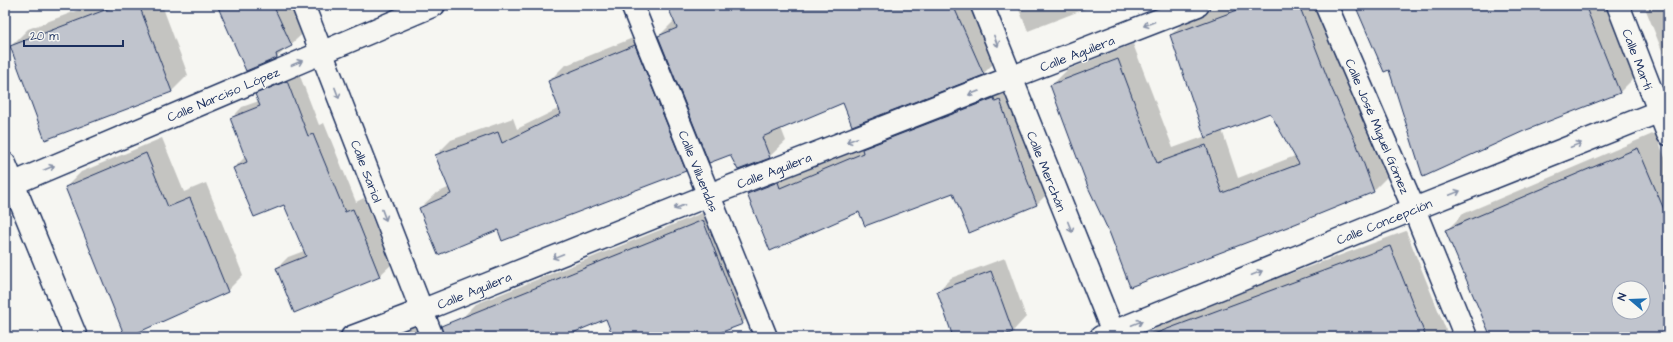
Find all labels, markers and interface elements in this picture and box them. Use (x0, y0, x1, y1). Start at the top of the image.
one-way arrow (1143, 21, 1155, 29)
scale bar (24, 22, 123, 48)
street label: Calle Martí (1617, 26, 1657, 92)
text: 20 m (30, 28, 59, 45)
street label: Calle Aguilera (1037, 31, 1118, 77)
one-way arrow (992, 35, 1000, 47)
street label: Calle José Miguel Gómez (1339, 56, 1414, 198)
one-way arrow (291, 59, 303, 66)
street label: Calle Narciso López (164, 63, 283, 127)
one-way arrow (334, 87, 342, 99)
one-way arrow (968, 90, 980, 97)
street label: Calle Villuendas (674, 128, 723, 215)
street label: Calle Merchán (1022, 129, 1071, 215)
one-way arrow (847, 136, 859, 144)
street label: Calle Sariol (346, 138, 386, 205)
one-way arrow (1570, 140, 1582, 148)
street label: Calle Aguilera (734, 148, 815, 194)
one-way arrow (42, 164, 54, 172)
one-way arrow (1449, 188, 1461, 196)
street label: Calle Concepción (1334, 194, 1435, 249)
one-way arrow (673, 204, 685, 211)
one-way arrow (381, 208, 389, 220)
one-way arrow (1067, 221, 1074, 233)
one-way arrow (553, 252, 565, 260)
street label: Calle Aguilera (435, 268, 515, 315)
one-way arrow (1251, 269, 1263, 277)
north arrow (1611, 280, 1651, 320)
text: N (1614, 291, 1630, 303)
one-way arrow (1130, 318, 1142, 326)

